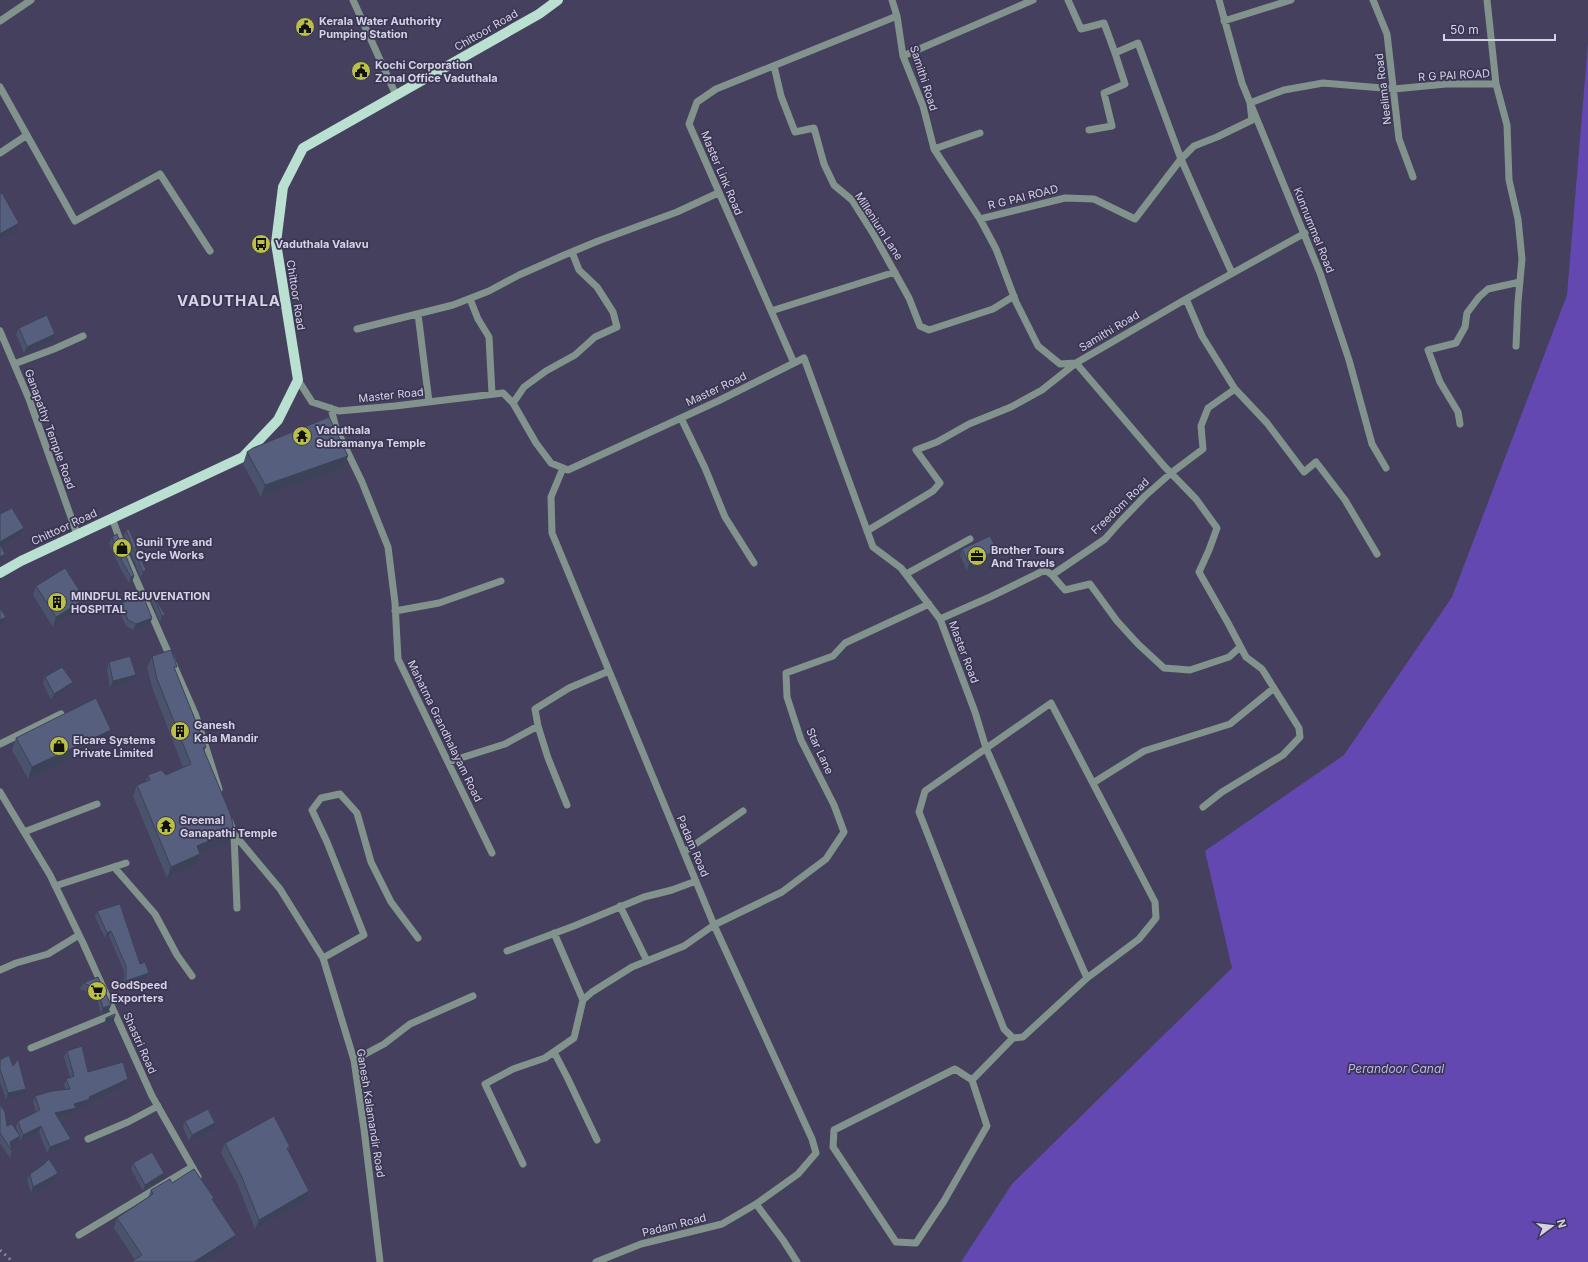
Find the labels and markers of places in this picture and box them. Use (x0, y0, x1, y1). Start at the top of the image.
place label: Kerala Water Authority Pumping Station (319, 14, 442, 41)
public building icon: Kerala Water Authority Pumping Station (294, 16, 316, 38)
place label: Kochi Corporation Zonal Office Vaduthala (375, 58, 498, 85)
public building icon: Kochi Corporation Zonal Office Vaduthala (350, 60, 372, 82)
bus stop icon: Vaduthala Valavu (250, 233, 272, 255)
place label: Vaduthala Valavu (275, 237, 369, 251)
place label: Vaduthala Subramanya Temple (316, 423, 426, 450)
temple icon: Vaduthala Subramanya Temple (291, 425, 313, 447)
place label: Sunil Tyre and Cycle Works (136, 535, 212, 562)
shop icon: Sunil Tyre and Cycle Works (111, 537, 133, 559)
place label: Brother Tours And Travels (991, 543, 1065, 570)
office icon: Brother Tours And Travels (966, 545, 988, 567)
place label: MINDFUL REJUVENATION HOSPITAL (71, 589, 210, 616)
building icon: MINDFUL REJUVENATION HOSPITAL (46, 591, 68, 613)
place label: Ganesh Kala Mandir (194, 718, 259, 745)
building icon: Ganesh Kala Mandir (169, 720, 191, 742)
place label: Elcare Systems Private Limited (73, 733, 156, 760)
shop icon: Elcare Systems Private Limited (48, 735, 70, 757)
place label: Sreemal Ganapathi Temple (180, 813, 278, 840)
temple icon: Sreemal Ganapathi Temple (155, 815, 177, 837)
place label: GodSpeed Exporters (111, 978, 167, 1005)
supermarket icon: GodSpeed Exporters (86, 980, 108, 1002)

